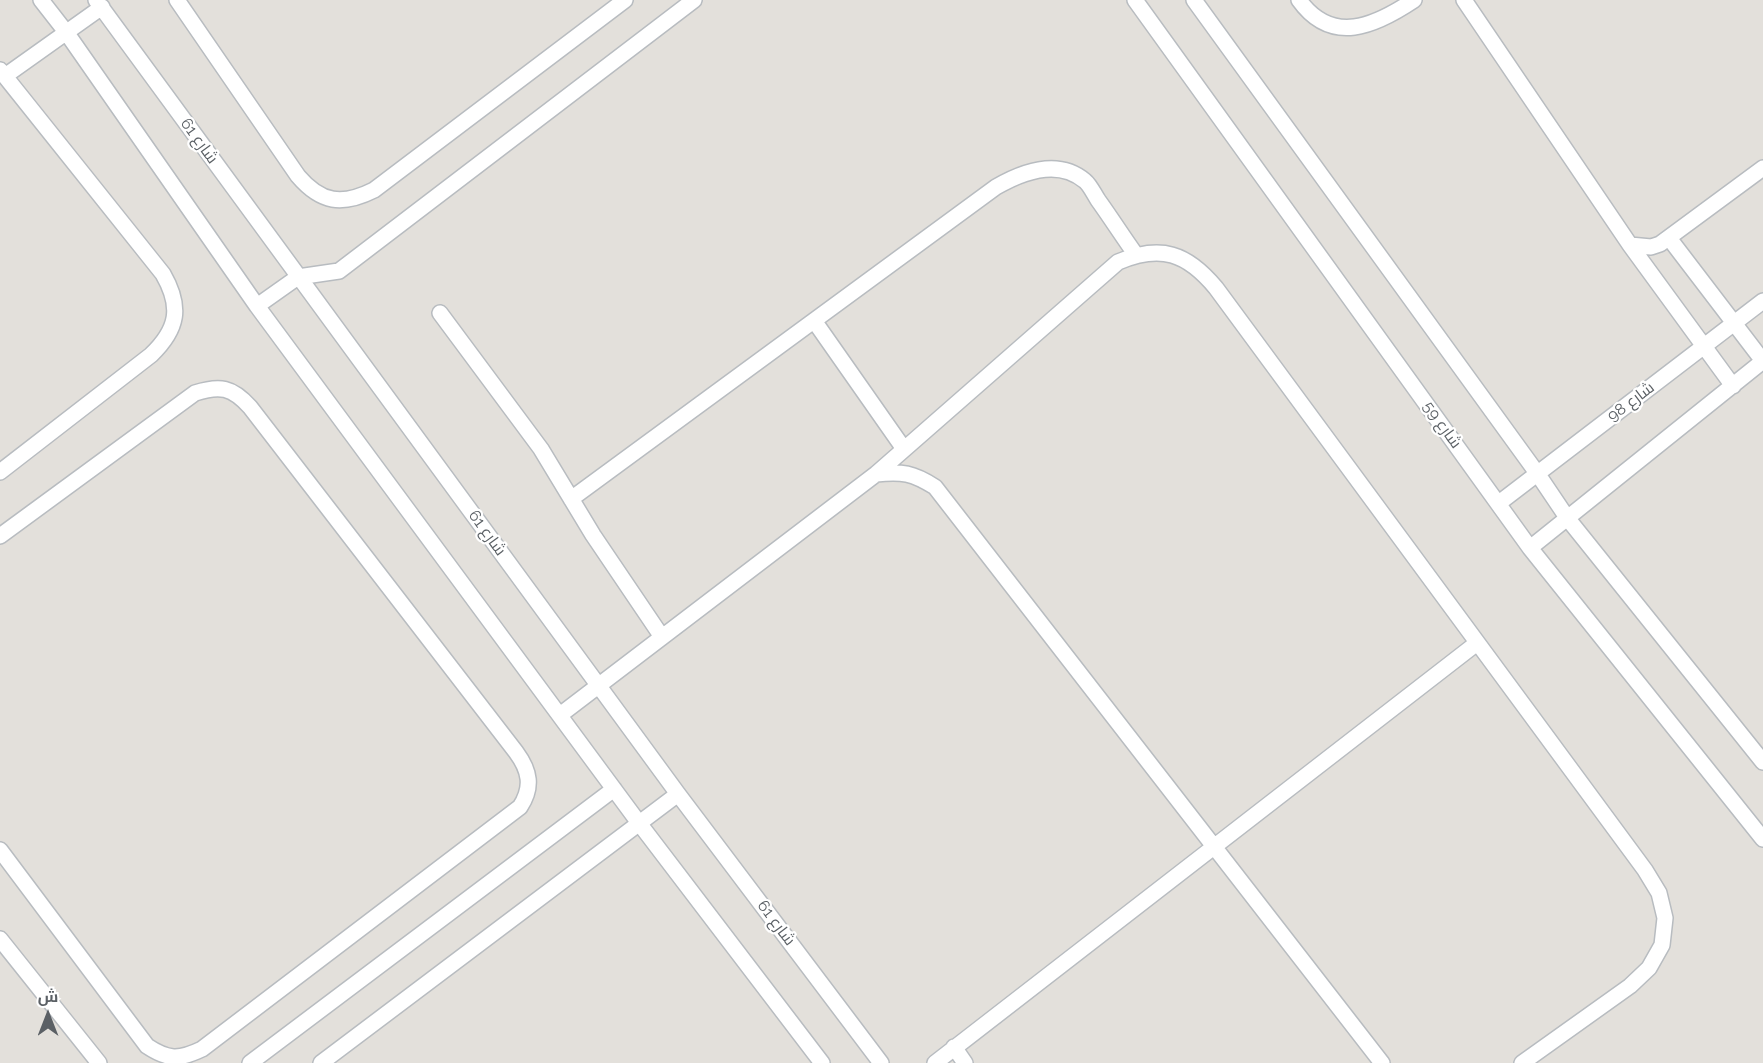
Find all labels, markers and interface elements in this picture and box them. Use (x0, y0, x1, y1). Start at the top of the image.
street label: شارع 61 (176, 114, 222, 168)
street label: شارع 98 (1604, 378, 1658, 426)
street label: شارع 59 (1419, 398, 1465, 452)
street label: شارع 61 (464, 506, 510, 560)
street label: شارع 61 (753, 897, 799, 949)
north arrow (18, 985, 78, 1045)
text: ش (38, 987, 58, 1006)

